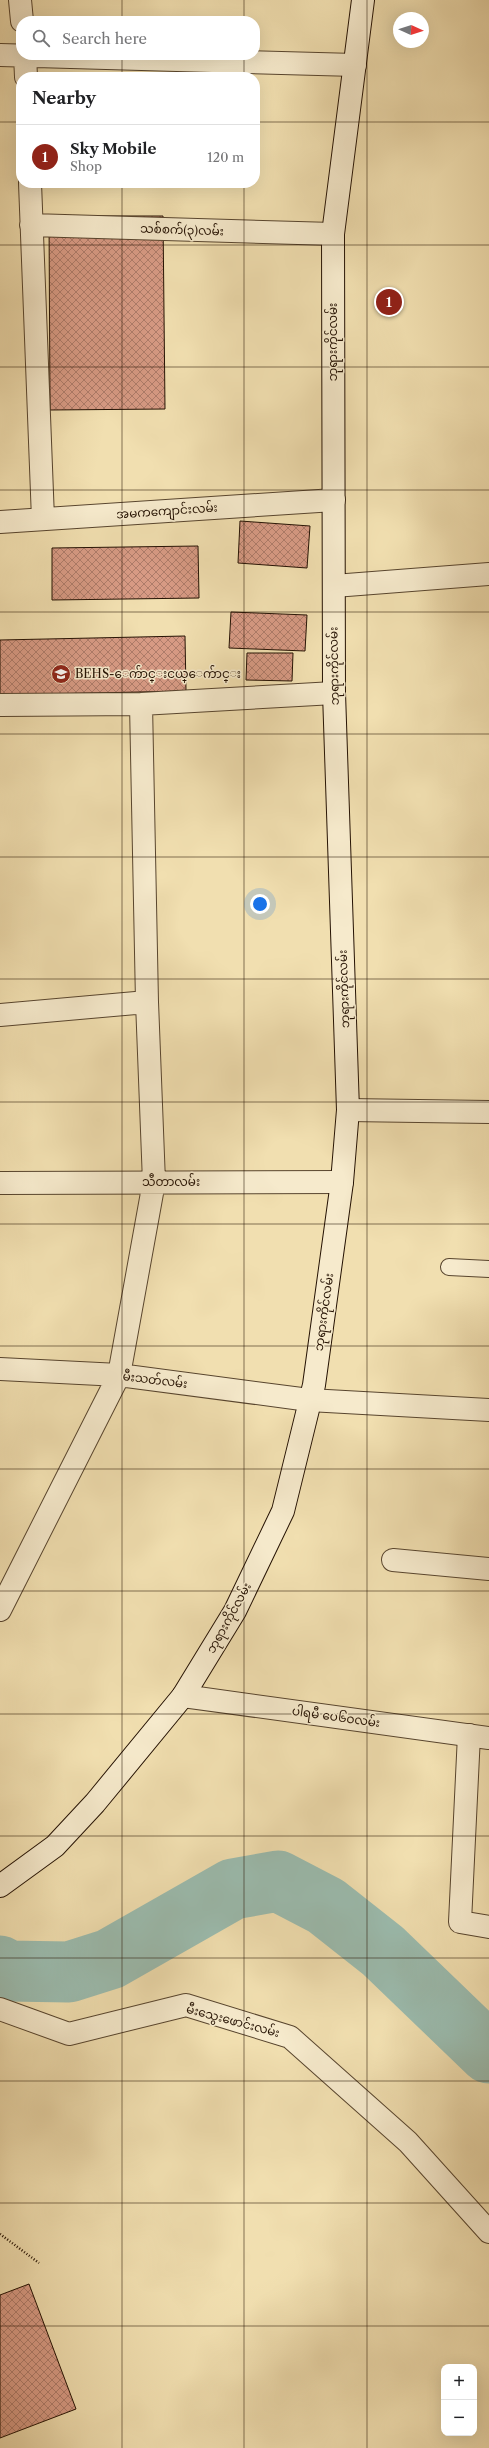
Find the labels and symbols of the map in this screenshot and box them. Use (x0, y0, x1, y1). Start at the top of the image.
north arrow (393, 12, 429, 48)
street label: သစ်စက်(၃)လမ်း (140, 220, 224, 241)
pin: 1 (376, 287, 402, 317)
street label: ဘုရားကိုင်လမ်း (324, 303, 343, 381)
street label: အမကကျောင်းလမ်း (116, 498, 218, 525)
street label: ဘုရားကိုင်လမ်း (324, 627, 345, 705)
school or university icon: BEHS-ေက်ာင္းငယ္ေက်ာင္း (50, 663, 72, 685)
place label: BEHS-ေက်ာင္းငယ္ေက်ာင္း (75, 665, 241, 683)
your location (250, 894, 270, 914)
street label: ဘုရားကိုင်လမ်း (334, 949, 355, 1029)
street label: သီတာလမ်း (142, 1173, 200, 1189)
street label: ဘုရားကိုင်လမ်း (310, 1272, 339, 1352)
street label: မီးသတ်လမ်း (122, 1367, 188, 1391)
street label: ဘုရားကိုင်လမ်း (202, 1579, 257, 1657)
street label: ပါရမီ ပေ၆ဝလမ်း (291, 1702, 381, 1733)
street label: မီးသွေးဖောင်းလမ်း (184, 2000, 282, 2043)

